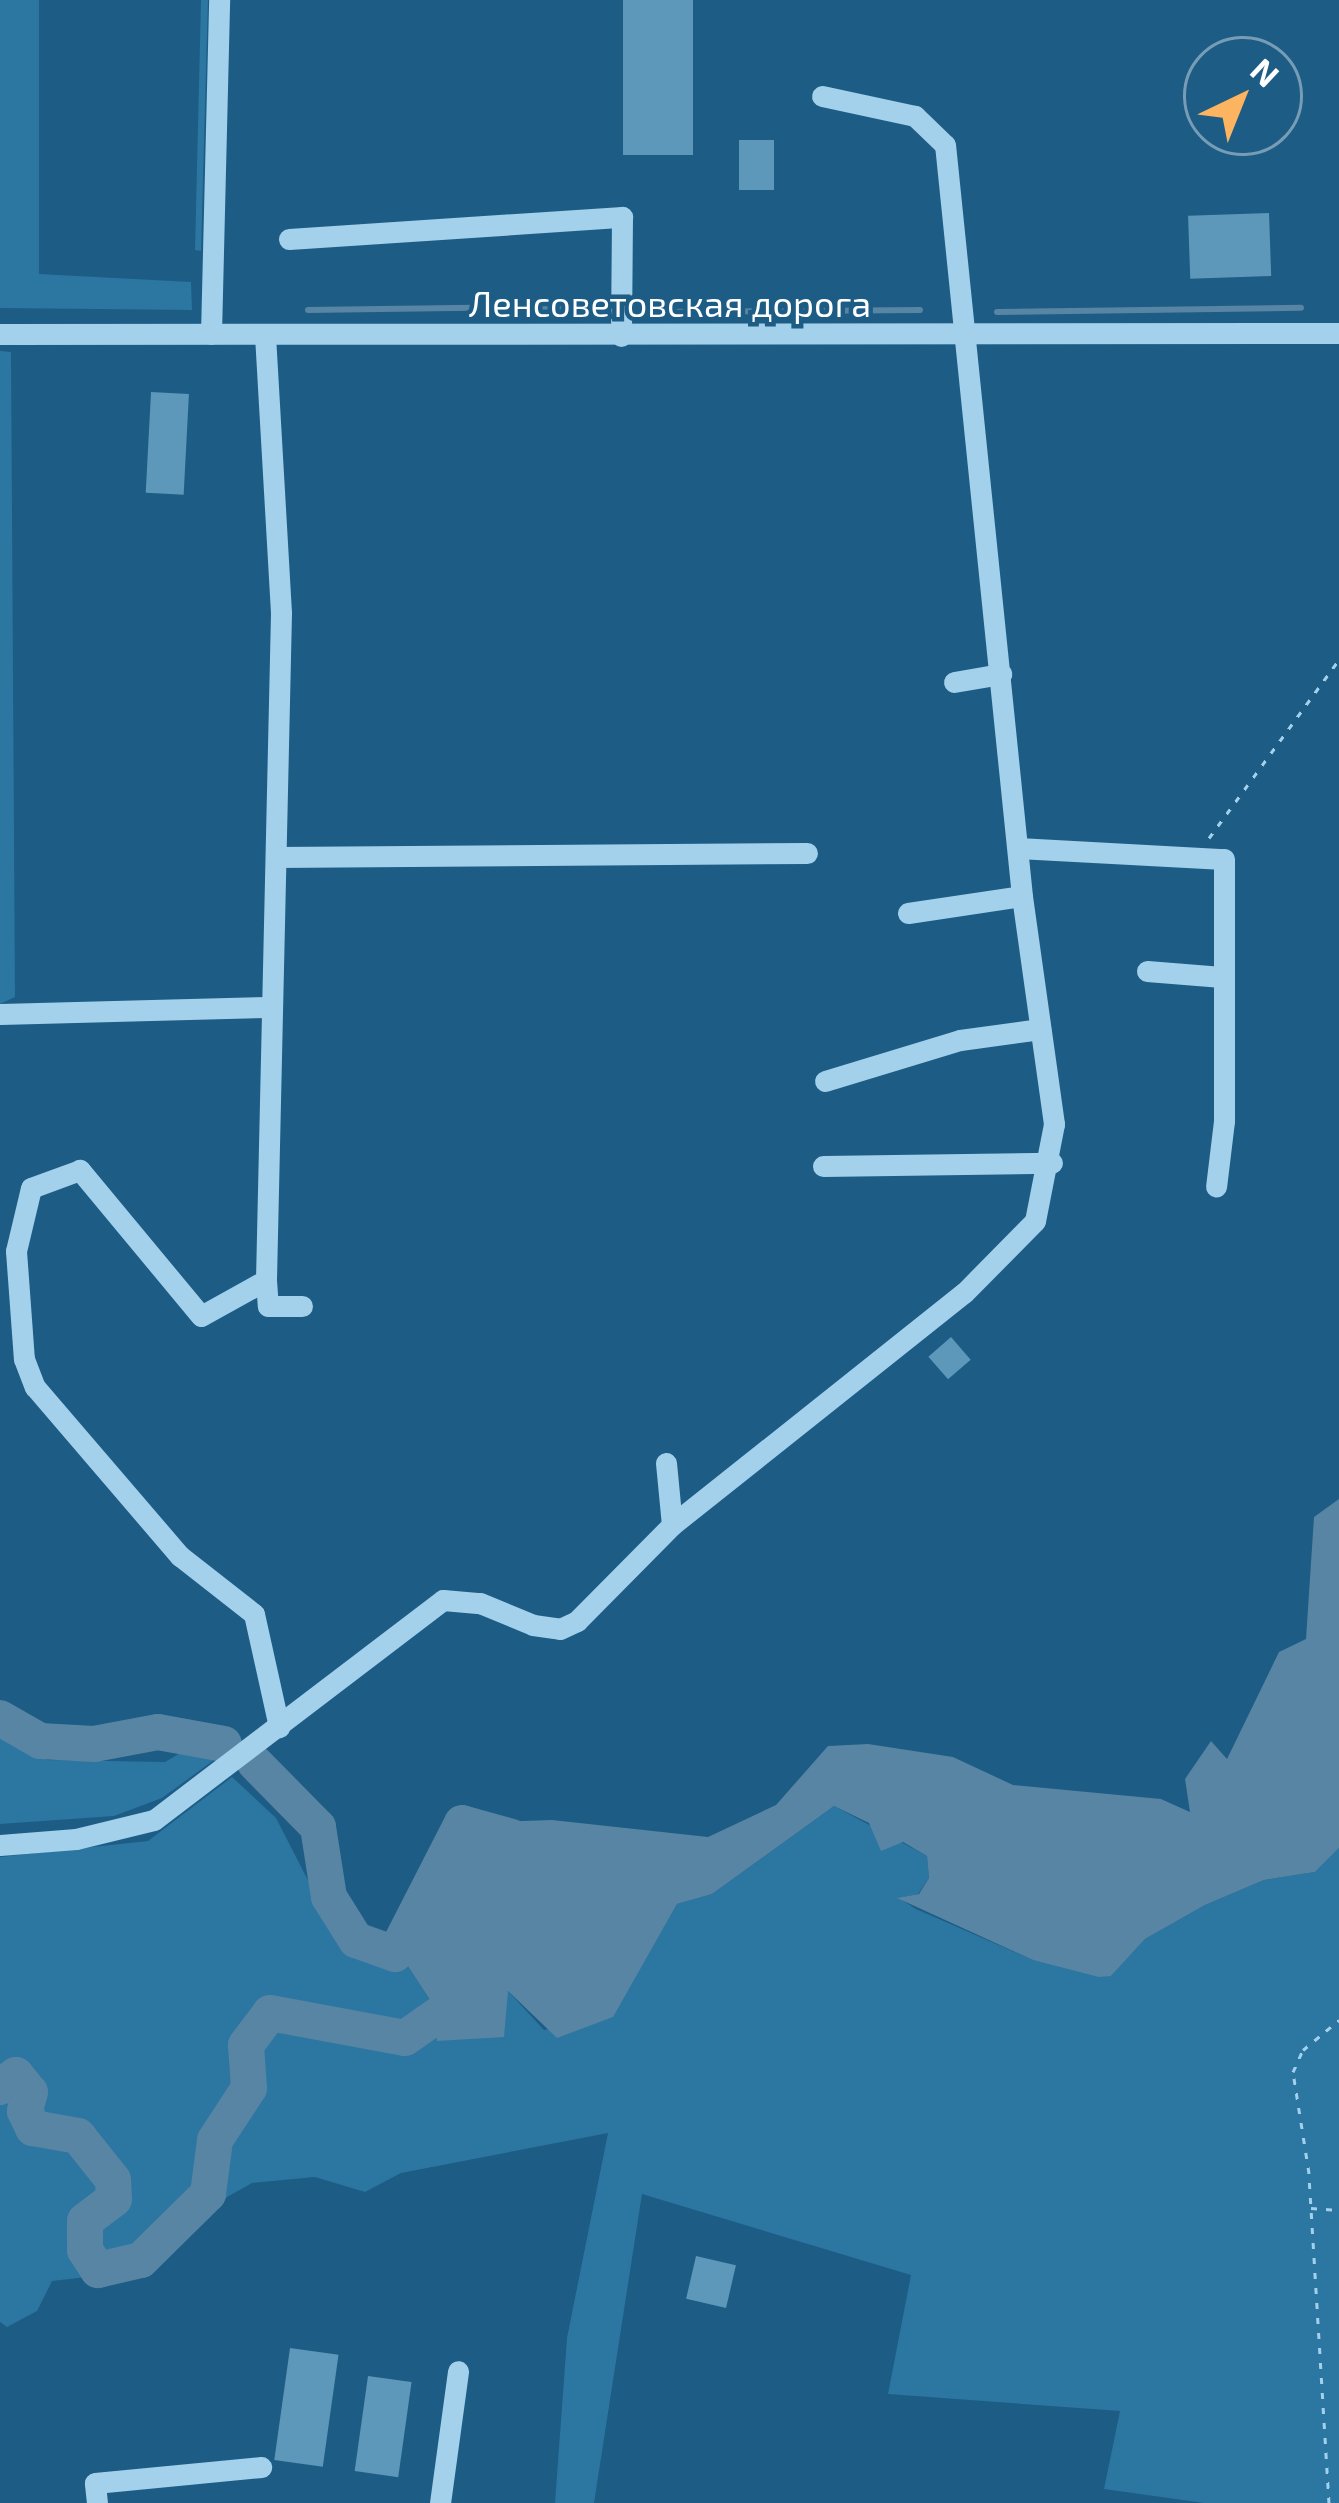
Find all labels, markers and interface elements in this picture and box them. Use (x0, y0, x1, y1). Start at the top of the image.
north arrow (1183, 36, 1303, 156)
text: N (1243, 49, 1288, 95)
street label: Ленсоветовская дорога (469, 281, 871, 325)

